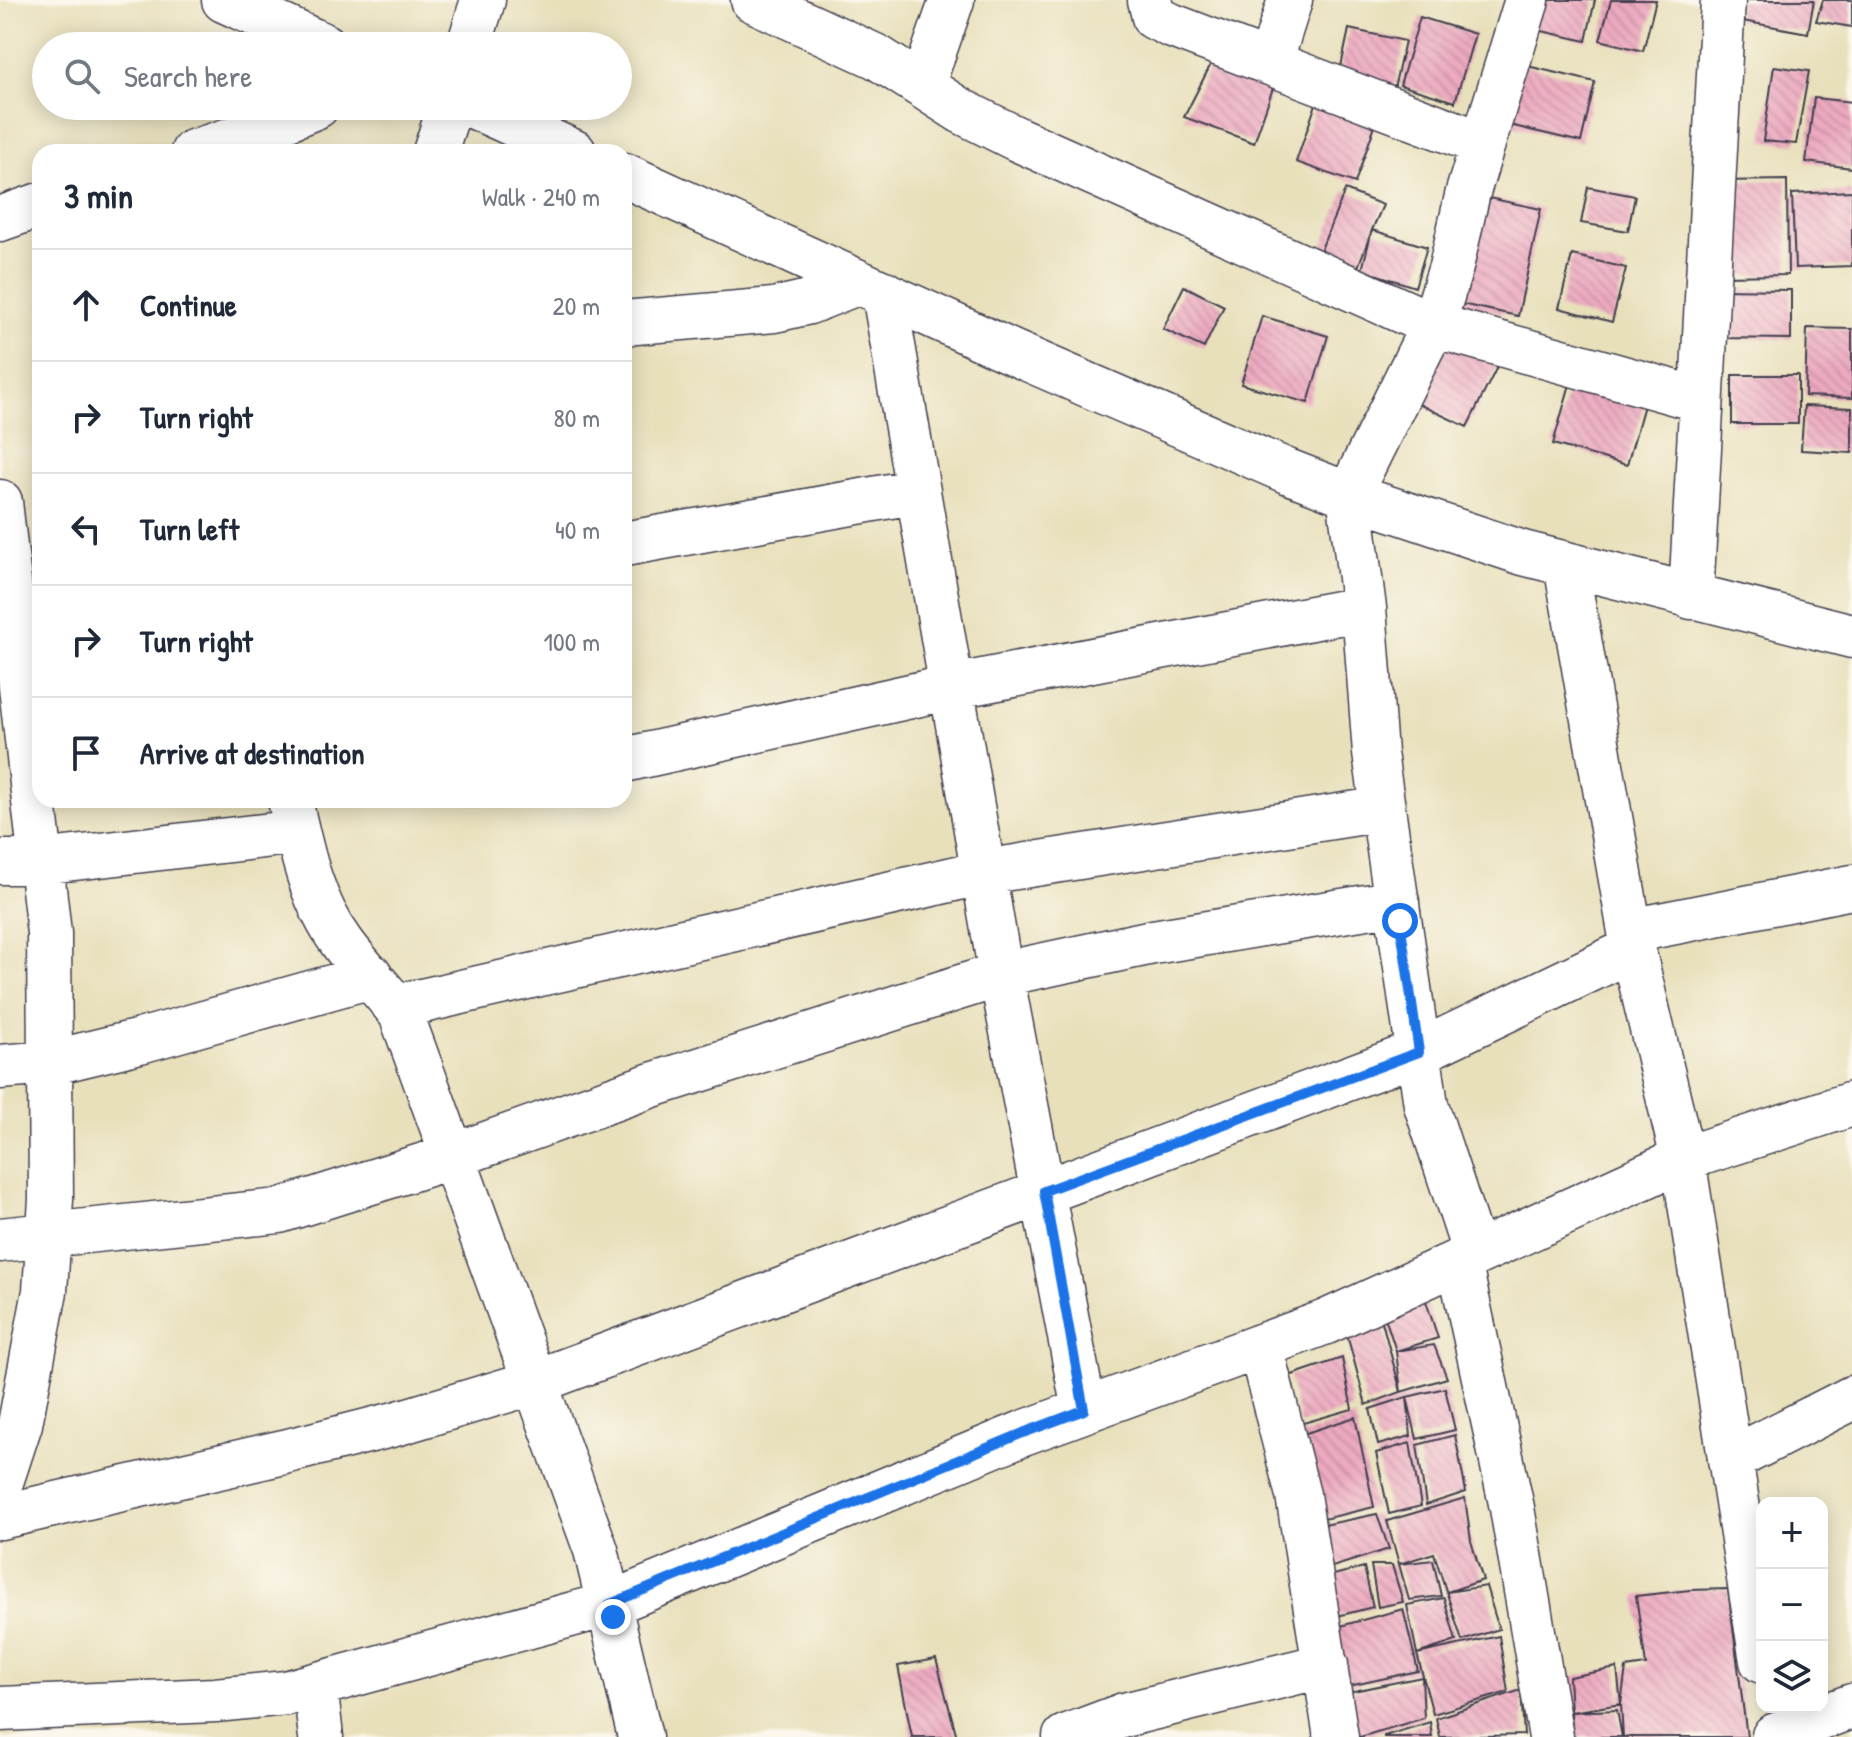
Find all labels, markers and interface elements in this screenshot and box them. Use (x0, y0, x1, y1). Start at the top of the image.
search box (32, 32, 632, 120)
icon: search (60, 54, 104, 98)
text: Search here (124, 56, 252, 96)
text: 3 min (64, 173, 133, 219)
text: Walk · 240 m (482, 179, 600, 214)
icon: ahead (64, 283, 108, 327)
text: Continue (140, 285, 237, 325)
text: 20 m (553, 288, 600, 323)
icon: right (64, 395, 108, 439)
text: Turn right (140, 397, 253, 437)
text: 80 m (553, 400, 600, 435)
icon: left (64, 507, 108, 551)
text: Turn left (140, 509, 239, 549)
text: 40 m (555, 512, 600, 547)
icon: right (64, 619, 108, 663)
text: Turn right (140, 621, 253, 661)
text: 100 m (544, 624, 600, 659)
icon: arrive (64, 731, 108, 775)
text: Arrive at destination (140, 733, 365, 773)
route start (1382, 903, 1418, 939)
map controls (1756, 1497, 1828, 1713)
button: + (1756, 1497, 1828, 1569)
button: − (1756, 1569, 1828, 1641)
route end (595, 1599, 631, 1635)
button: layers (1756, 1641, 1828, 1713)

